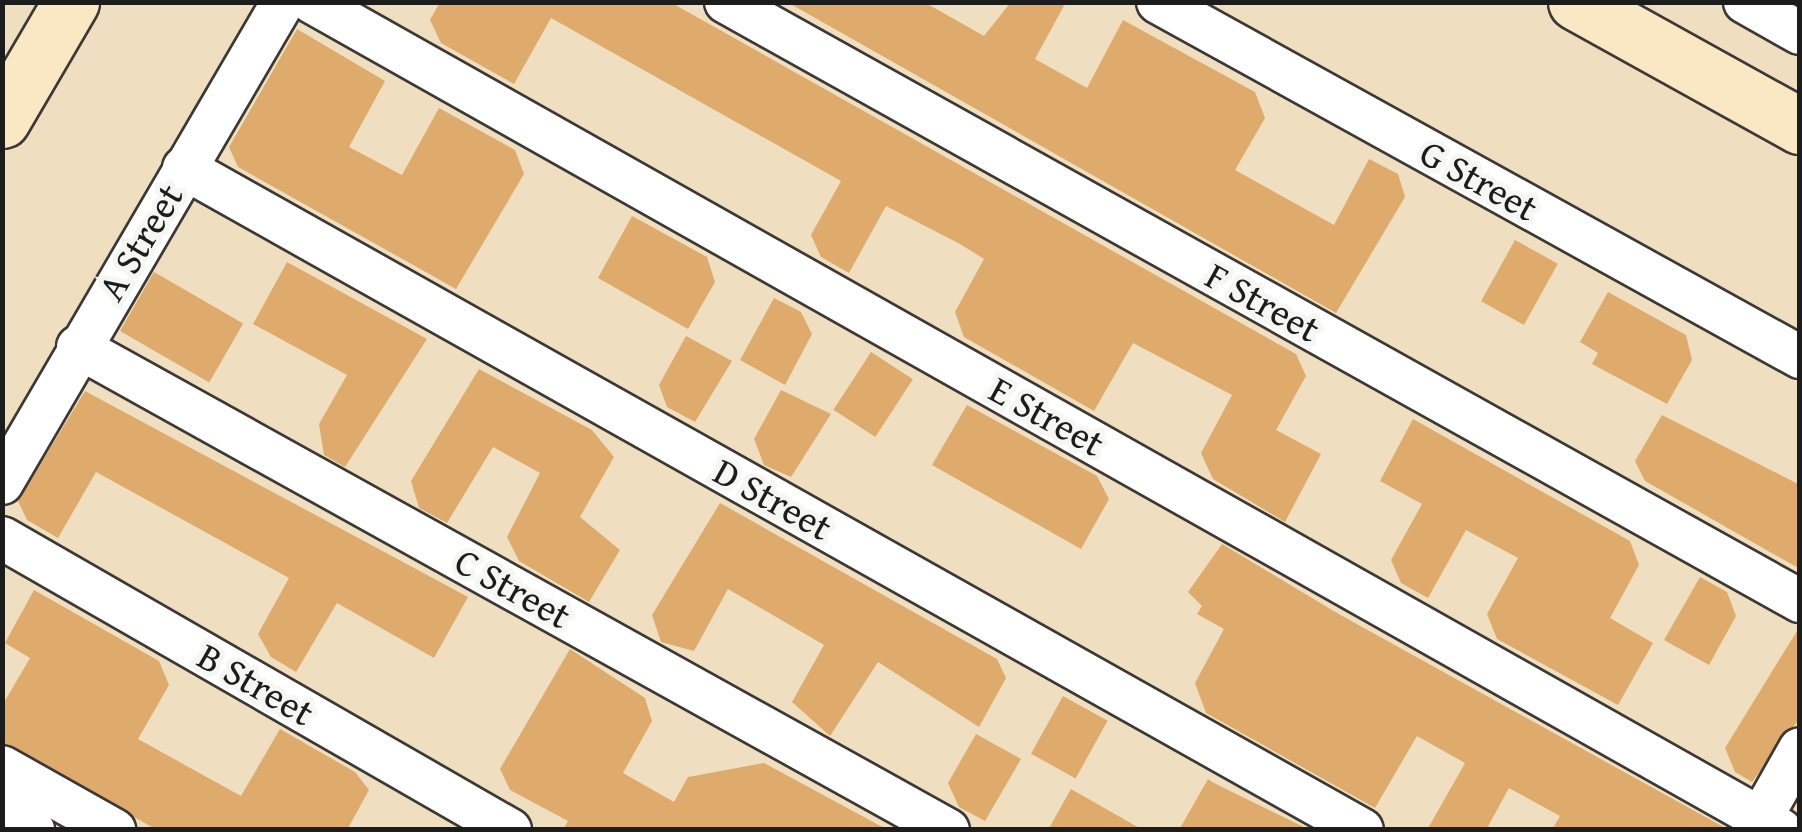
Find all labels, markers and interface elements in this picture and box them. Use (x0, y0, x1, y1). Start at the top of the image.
street label: G Street (1412, 129, 1546, 231)
street label: A Street (88, 176, 192, 308)
street label: F Street (1198, 252, 1328, 352)
street label: E Street (982, 366, 1112, 466)
street label: D Street (706, 448, 840, 550)
street label: C Street (447, 538, 579, 638)
street label: B Street (190, 633, 322, 735)

